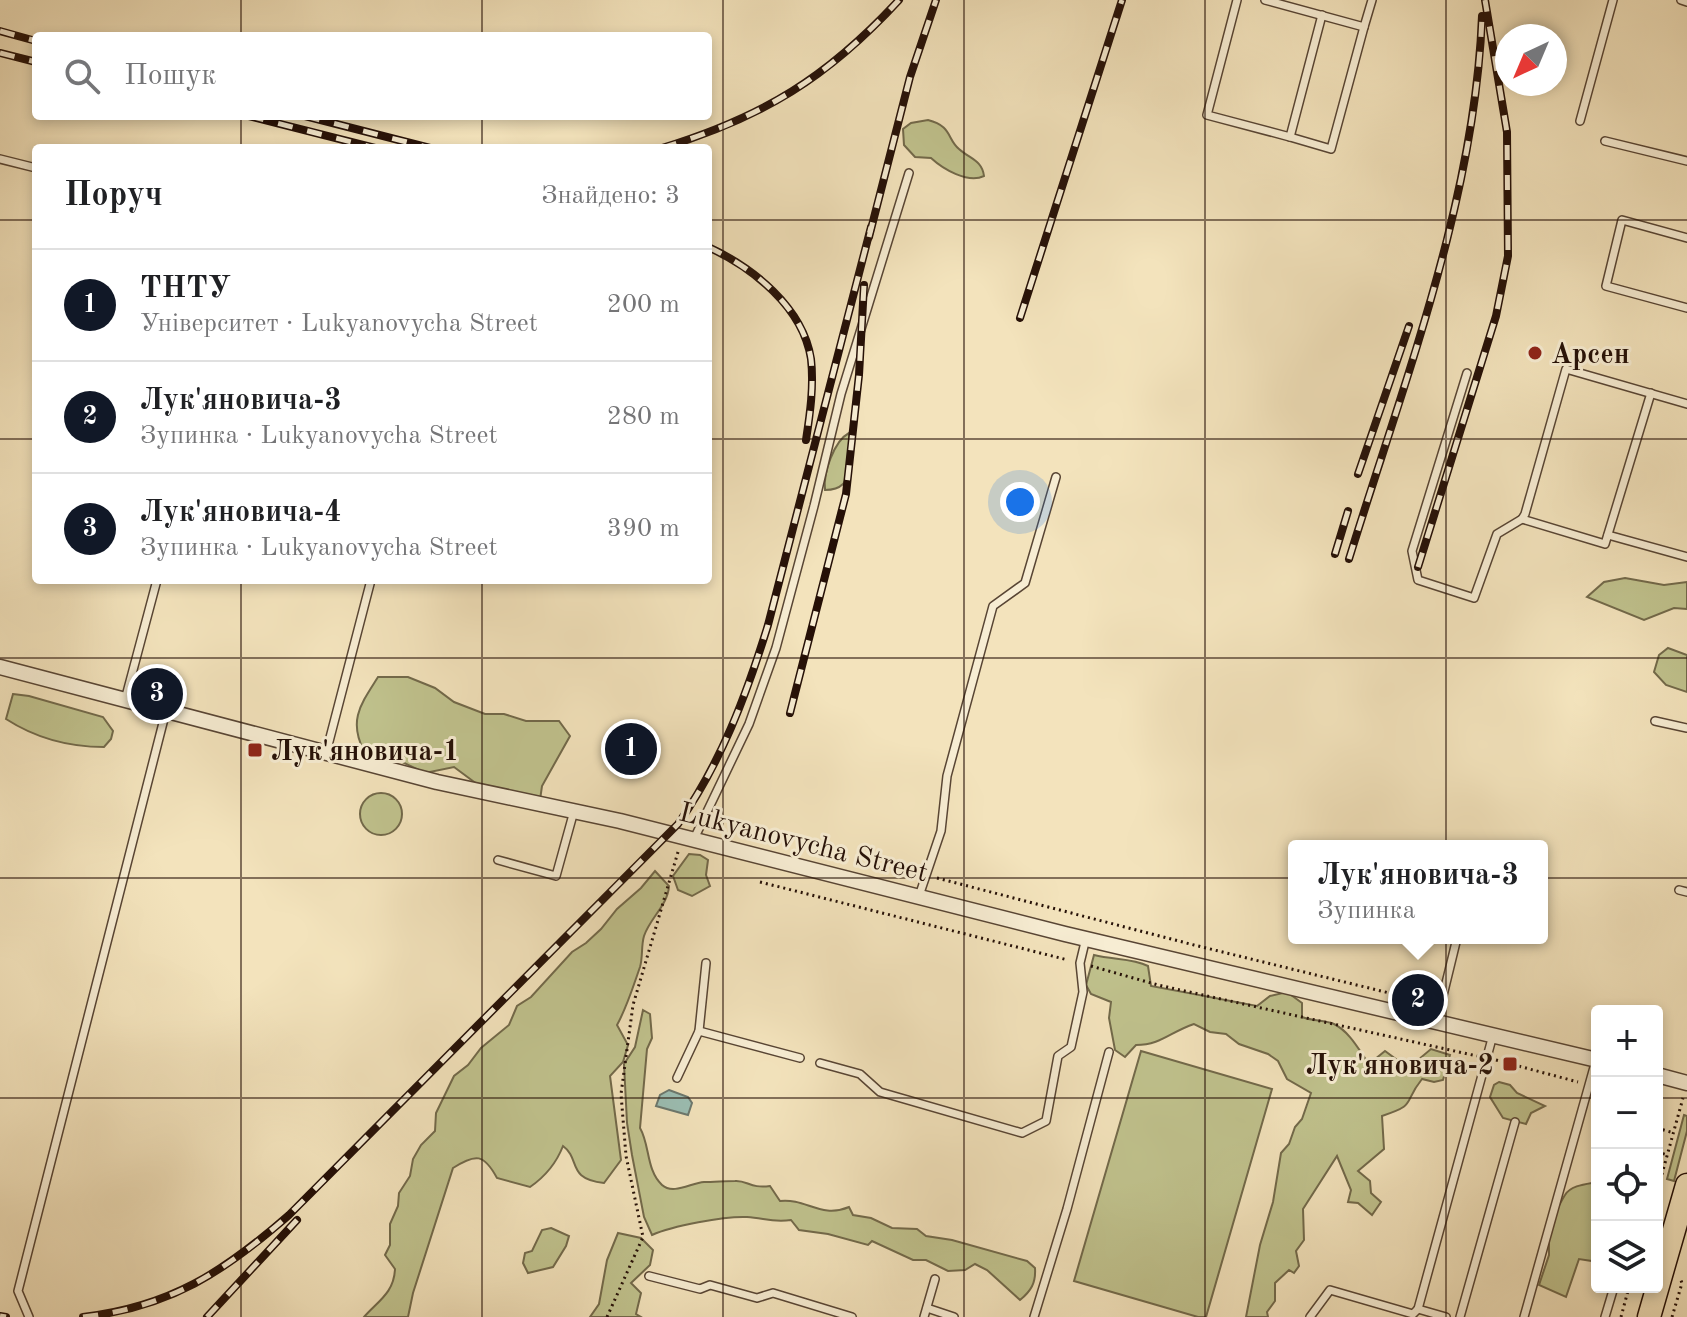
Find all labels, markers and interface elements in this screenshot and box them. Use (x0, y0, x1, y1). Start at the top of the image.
north arrow (1495, 24, 1567, 96)
search box (32, 32, 712, 120)
icon: search (60, 54, 104, 98)
text: Пошук (124, 61, 216, 91)
text: Поруч (64, 179, 163, 213)
text: Знайдено: 3 (541, 183, 680, 209)
text: ТНТУ (140, 274, 231, 304)
text: 1 (82, 292, 98, 318)
text: 200 m (607, 292, 680, 318)
text: Університет · Lukyanovycha Street (140, 311, 538, 337)
place label: Арсен (1551, 342, 1630, 370)
marker: Арсен (1526, 344, 1544, 362)
text: Лук'яновича-3 (140, 386, 342, 416)
text: 2 (82, 404, 98, 430)
text: 280 m (607, 404, 680, 430)
text: Зупинка · Lukyanovycha Street (140, 423, 498, 449)
your location (1000, 482, 1040, 522)
text: Лук'яновича-4 (140, 498, 342, 528)
text: 3 (82, 516, 98, 542)
text: 390 m (607, 516, 680, 542)
text: Зупинка · Lukyanovycha Street (140, 535, 498, 561)
pin: 3 (131, 664, 183, 724)
pin: 1 (605, 719, 657, 779)
place label: Лук'яновича-1 (271, 739, 459, 767)
marker: Лук'яновича-1 (246, 741, 264, 759)
street label: Lukyanovycha Street (676, 799, 931, 888)
popup (1288, 840, 1548, 944)
text: Лук'яновича-3 (1317, 861, 1519, 891)
text: Зупинка (1317, 898, 1416, 924)
pin: 2 (1392, 970, 1444, 1030)
map controls (1591, 1005, 1663, 1293)
button: + (1591, 1005, 1663, 1077)
place label: Лук'яновича-2 (1306, 1053, 1494, 1081)
marker: Лук'яновича-2 (1501, 1055, 1519, 1073)
button: − (1591, 1077, 1663, 1149)
button: locate (1591, 1149, 1663, 1221)
button: layers (1591, 1221, 1663, 1293)

